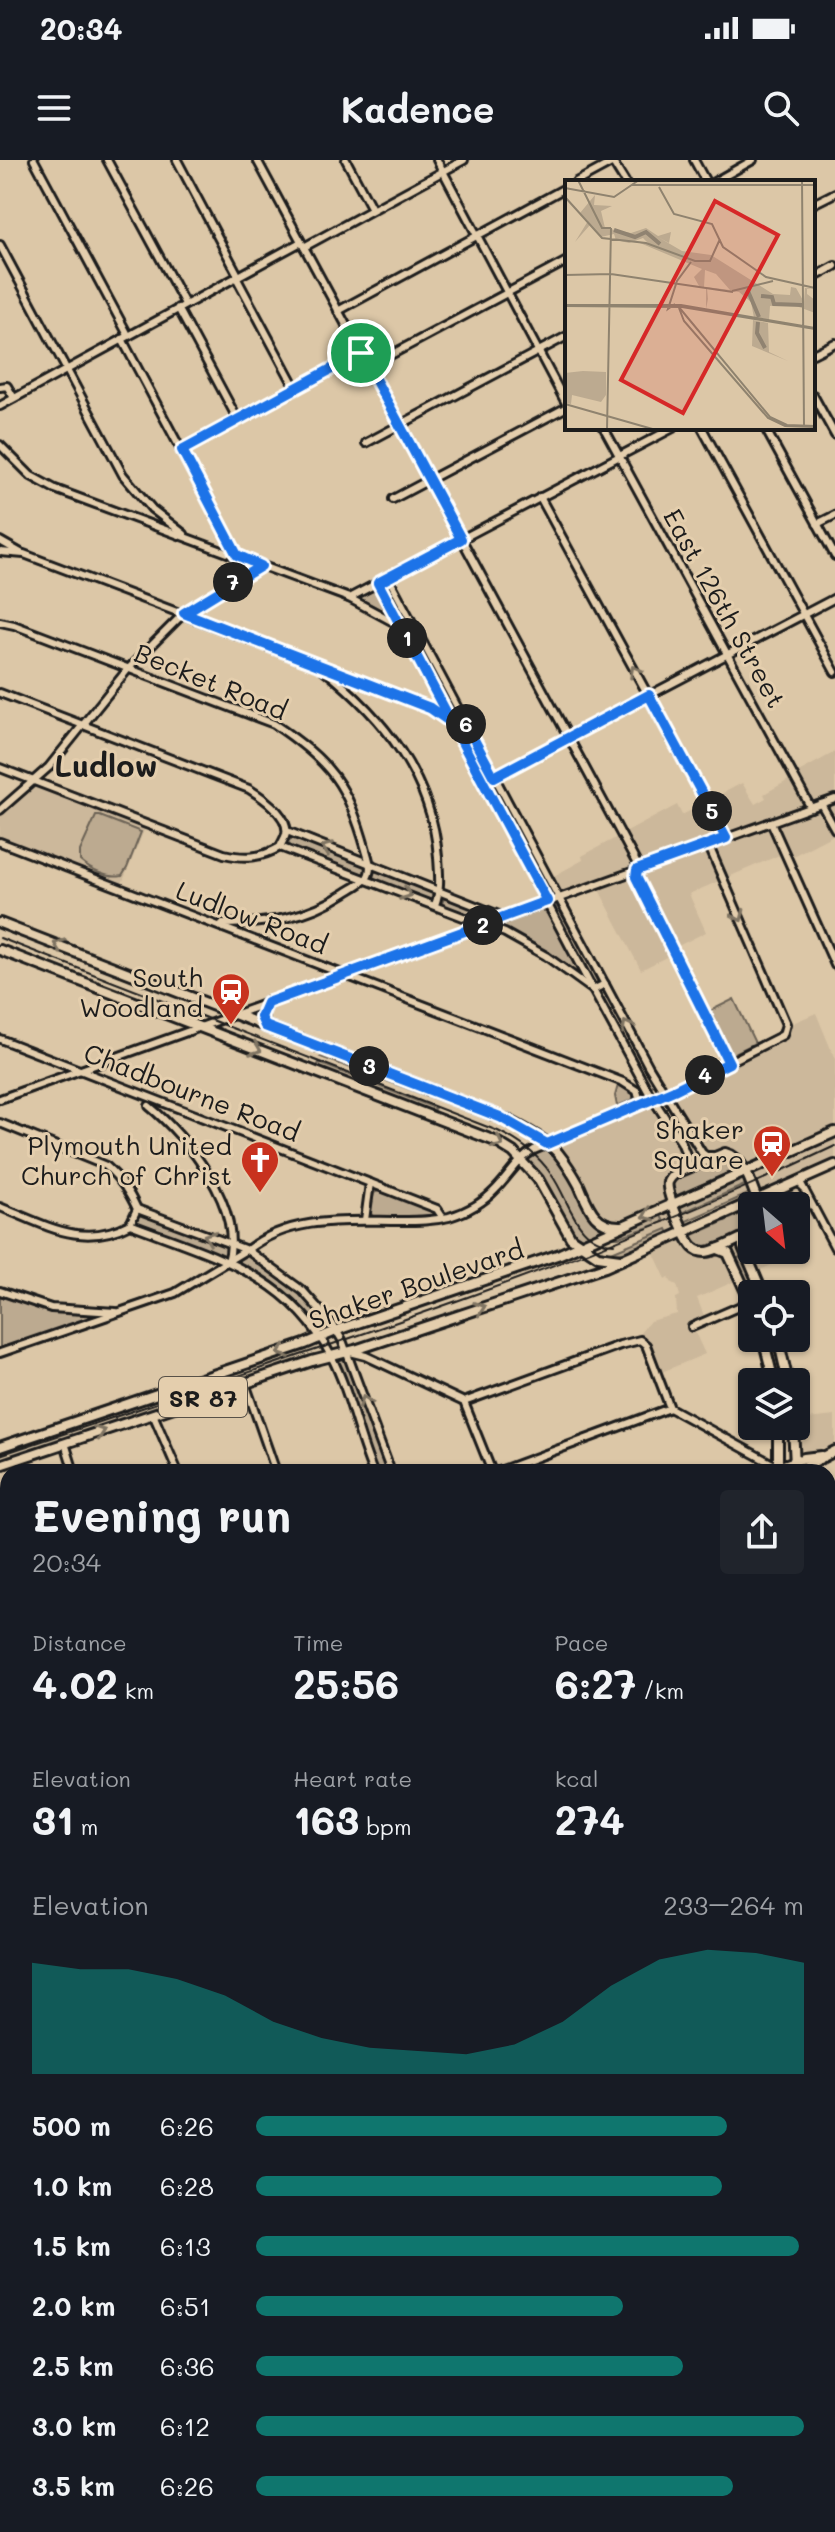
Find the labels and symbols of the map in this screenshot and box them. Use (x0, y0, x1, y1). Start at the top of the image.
inset map (565, 180, 815, 430)
pin (327, 319, 395, 387)
street label: East 126th Street (656, 502, 794, 714)
pin: 7 (213, 562, 253, 602)
pin: 1 (387, 618, 427, 658)
street label: Becket Road (130, 635, 292, 727)
one-way arrow (630, 665, 645, 679)
pin: 6 (446, 704, 486, 744)
district label: Ludlow (55, 745, 158, 785)
pin: 5 (692, 791, 732, 831)
one-way arrow (321, 841, 335, 858)
street label: Ludlow Road (171, 873, 333, 961)
one-way arrow (398, 884, 412, 901)
pin: 2 (463, 905, 503, 945)
one-way arrow (729, 908, 745, 922)
one-way arrow (53, 939, 67, 955)
place label: South Woodland (79, 960, 203, 1024)
station icon: South Woodland (210, 971, 252, 1026)
one-way arrow (622, 1019, 637, 1034)
street label: Chadbourne Road (79, 1035, 305, 1149)
one-way arrow (248, 1039, 262, 1056)
pin: 3 (349, 1046, 389, 1086)
pin: 4 (685, 1055, 725, 1095)
place label: Shaker Square (653, 1112, 744, 1176)
station icon: Shaker Square (751, 1123, 793, 1178)
place label: Plymouth United Church of Christ (21, 1128, 232, 1192)
one-way arrow (489, 1134, 504, 1149)
church icon: Plymouth United Church of Christ (239, 1139, 281, 1194)
north arrow (738, 1192, 810, 1264)
one-way arrow (642, 1205, 656, 1221)
one-way arrow (203, 1230, 217, 1247)
street label: Shaker Boulevard (304, 1231, 528, 1337)
one-way arrow (473, 1301, 487, 1317)
one-way arrow (276, 1342, 290, 1358)
road number: SR 87 (159, 1377, 247, 1417)
one-way arrow (358, 1395, 374, 1409)
one-way arrow (93, 1425, 107, 1441)

